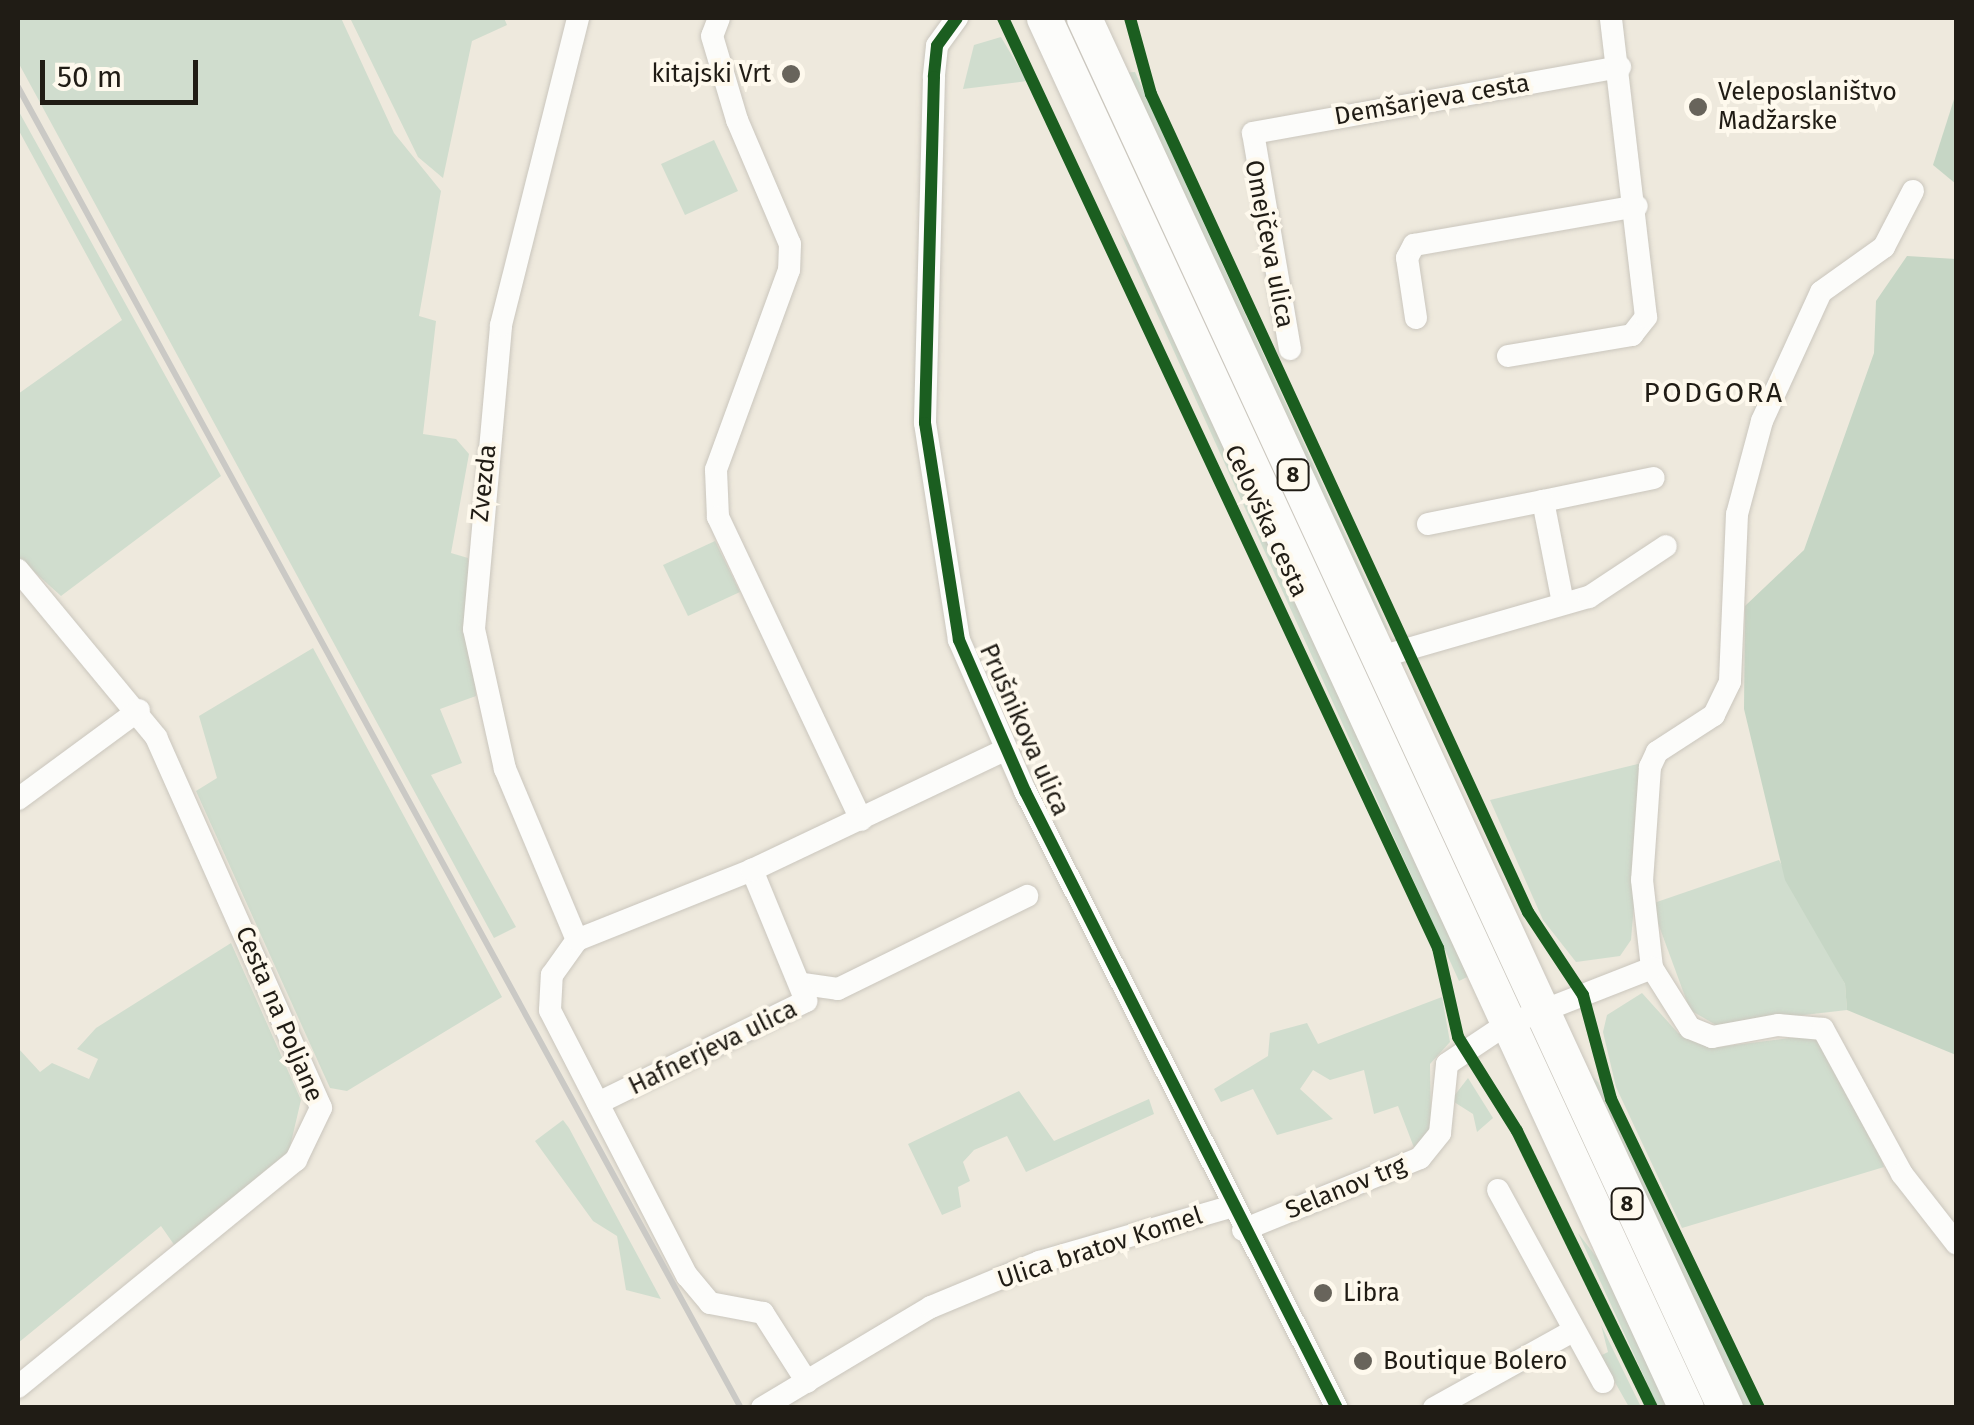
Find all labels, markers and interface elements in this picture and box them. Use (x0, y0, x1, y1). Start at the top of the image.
scale bar (45, 40, 202, 102)
text: 50 m (57, 59, 122, 95)
place label: kitajski Vrt (651, 59, 771, 89)
marker: kitajski Vrt (780, 63, 802, 85)
street label: Demšarjeva cesta (1332, 68, 1532, 132)
place label: Veleposlaništvo Madžarske (1718, 78, 1897, 137)
marker: Veleposlaništvo Madžarske (1687, 96, 1709, 118)
street label: Omejčeva ulica (1238, 157, 1300, 331)
district label: PODGORA (1643, 376, 1785, 410)
street label: Celovška cesta (1218, 440, 1314, 602)
street label: Zvezda (465, 443, 503, 523)
road number: 8 (1276, 458, 1310, 492)
street label: Prušnikova ulica (973, 639, 1075, 821)
street label: Cesta na Poljane (229, 922, 329, 1106)
street label: Hafnerjeva ulica (624, 994, 802, 1102)
street label: Selanov trg (1281, 1150, 1411, 1226)
road number: 8 (1610, 1187, 1644, 1221)
street label: Ulica bratov Komel (994, 1201, 1206, 1295)
place label: Libra (1343, 1278, 1400, 1308)
marker: Libra (1312, 1282, 1334, 1304)
place label: Boutique Bolero (1383, 1346, 1567, 1376)
marker: Boutique Bolero (1352, 1350, 1374, 1372)

